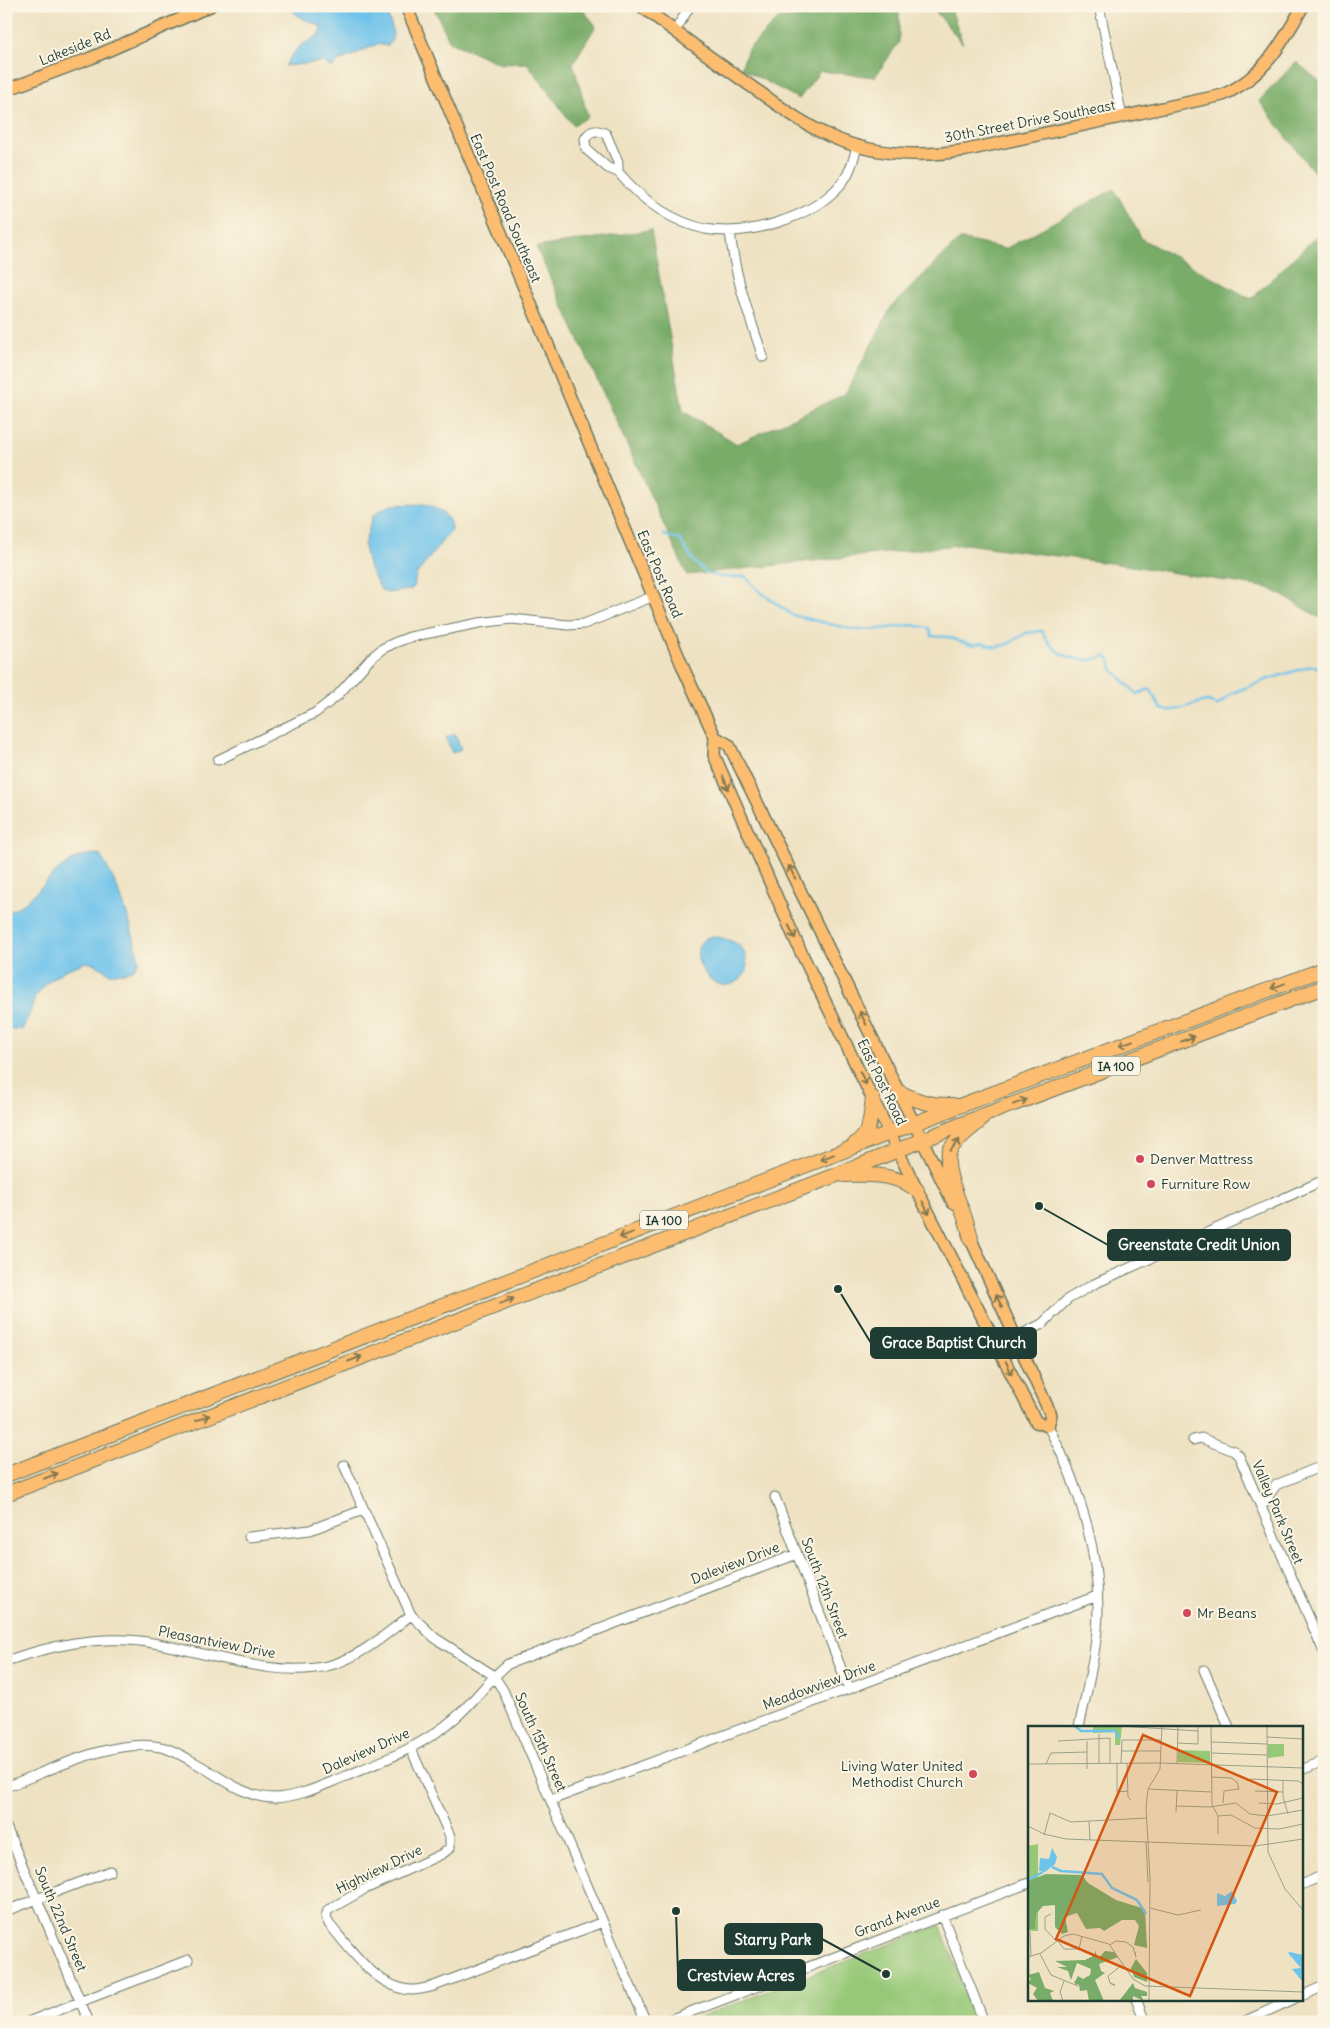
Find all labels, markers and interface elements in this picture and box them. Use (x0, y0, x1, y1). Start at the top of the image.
street label: Lakeside Rd (37, 24, 113, 70)
street label: 30th Street Drive Southeast (943, 96, 1117, 146)
street label: East Post Road Southeast (466, 131, 546, 286)
street label: East Post Road (633, 527, 687, 621)
one-way arrow (721, 775, 731, 790)
one-way arrow (787, 865, 796, 880)
one-way arrow (787, 924, 797, 939)
one-way arrow (1271, 982, 1286, 991)
one-way arrow (858, 1011, 867, 1026)
one-way arrow (1180, 1034, 1195, 1043)
street label: East Post Road (853, 1036, 911, 1128)
one-way arrow (1119, 1039, 1134, 1048)
road number: IA 100 (1092, 1056, 1140, 1076)
one-way arrow (858, 1070, 868, 1085)
one-way arrow (1012, 1097, 1027, 1106)
one-way arrow (950, 1139, 961, 1152)
place label: Denver Mattress (1150, 1150, 1253, 1168)
one-way arrow (820, 1153, 835, 1162)
marker: Denver Mattress (1134, 1153, 1146, 1165)
place label: Furniture Row (1161, 1175, 1250, 1193)
marker: Furniture Row (1145, 1178, 1157, 1190)
one-way arrow (922, 1200, 931, 1215)
road number: IA 100 (640, 1210, 688, 1230)
callout: Greenstate Credit Union (1108, 1230, 1290, 1260)
one-way arrow (619, 1231, 635, 1240)
text: Greenstate Credit Union (1118, 1235, 1280, 1254)
one-way arrow (994, 1294, 1004, 1309)
one-way arrow (498, 1296, 514, 1305)
callout: Grace Baptist Church (871, 1328, 1036, 1358)
text: Grace Baptist Church (882, 1333, 1027, 1353)
one-way arrow (347, 1354, 362, 1364)
one-way arrow (1005, 1360, 1014, 1375)
one-way arrow (195, 1413, 210, 1422)
street label: Valley Park Street (1248, 1457, 1308, 1567)
one-way arrow (43, 1471, 59, 1480)
street label: South 12th Street (797, 1535, 853, 1641)
street label: Daleview Drive (688, 1538, 782, 1588)
place label: Mr Beans (1197, 1604, 1257, 1622)
marker: Mr Beans (1181, 1607, 1193, 1619)
street label: Pleasantview Drive (157, 1622, 277, 1662)
street label: Meadowview Drive (760, 1656, 878, 1714)
street label: South 15th Street (511, 1689, 571, 1795)
street label: Daleview Drive (320, 1724, 412, 1778)
inset map (1028, 1726, 1302, 2000)
place label: Living Water United Methodist Church (841, 1757, 963, 1791)
marker: Living Water United Methodist Church (967, 1768, 979, 1780)
street label: Highview Drive (333, 1840, 425, 1898)
street label: South 22nd Street (31, 1864, 91, 1974)
street label: Grand Avenue (852, 1892, 942, 1942)
callout: Starry Park (725, 1924, 822, 1954)
text: Starry Park (734, 1930, 812, 1950)
callout: Crestview Acres (678, 1960, 805, 1990)
text: Crestview Acres (687, 1966, 795, 1985)

